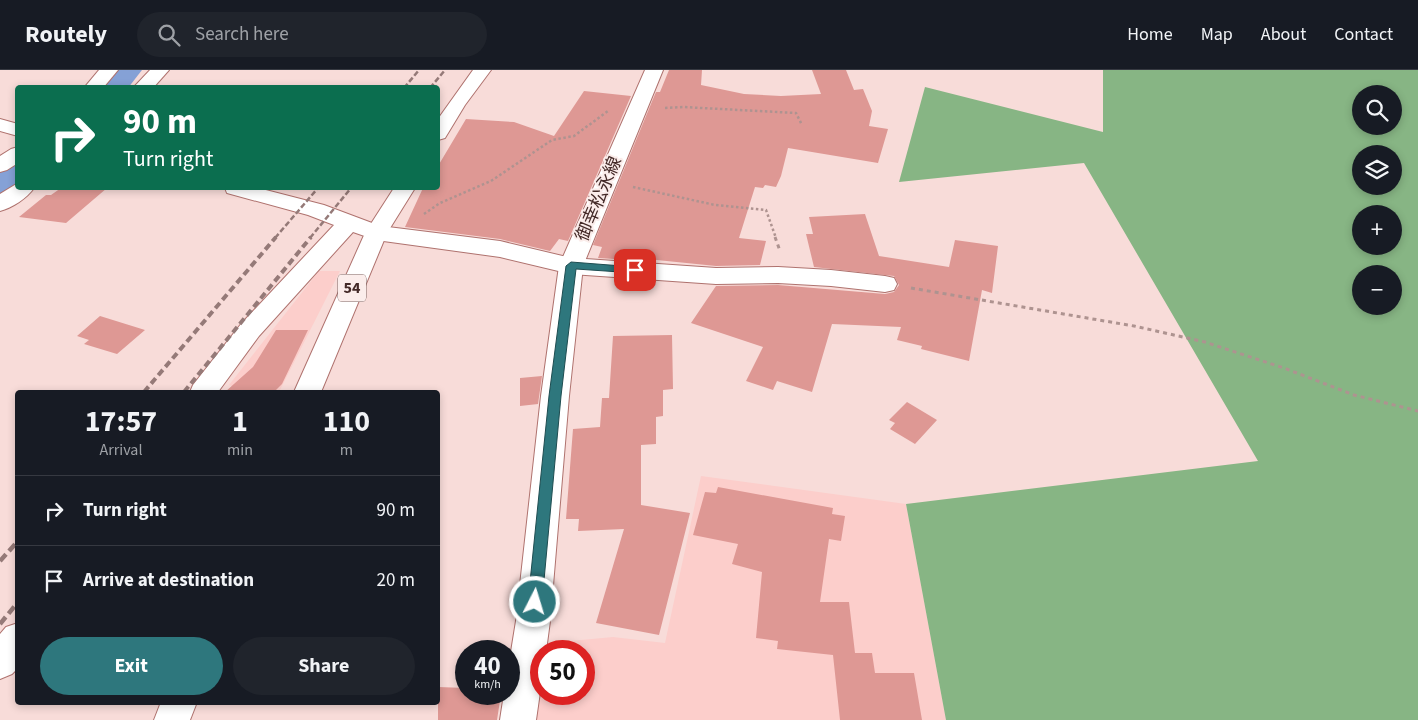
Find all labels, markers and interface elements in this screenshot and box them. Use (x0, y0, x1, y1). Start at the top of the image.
search box (137, 12, 487, 57)
text: Routely (25, 17, 107, 52)
icon: search (155, 21, 183, 49)
text: Search here (195, 21, 289, 48)
text: Home (1127, 22, 1173, 47)
text: Map (1201, 22, 1233, 47)
text: About (1261, 22, 1306, 47)
text: Contact (1334, 22, 1393, 47)
map controls (1352, 85, 1402, 315)
button: search (1352, 85, 1402, 135)
text: 90 m (123, 97, 197, 147)
icon: right (40, 105, 105, 170)
text: Turn right (123, 143, 213, 175)
button: layers (1352, 145, 1402, 195)
street label: 御幸松永線 (570, 153, 628, 245)
button: + (1352, 205, 1402, 255)
pin (614, 249, 656, 291)
icon: arrive (621, 256, 649, 284)
button: − (1352, 265, 1402, 315)
road number: 54 (338, 274, 366, 302)
text: 17:57 (85, 400, 157, 443)
text: 1 (232, 400, 248, 443)
text: 110 (323, 400, 370, 443)
text: Arrival (99, 439, 142, 461)
text: min (227, 439, 253, 461)
text: m (340, 439, 353, 461)
icon: right (40, 497, 68, 525)
text: Turn right (83, 497, 167, 524)
text: 90 m (377, 497, 415, 524)
icon: arrive (40, 567, 68, 595)
text: Arrive at destination (83, 567, 254, 594)
text: 20 m (377, 567, 415, 594)
position arrow (508, 575, 560, 627)
button: Exit (40, 637, 223, 695)
button: Share (233, 637, 415, 695)
speed limit sign: 50 (530, 640, 595, 705)
text: 40 (474, 648, 501, 684)
text: km/h (474, 676, 501, 693)

